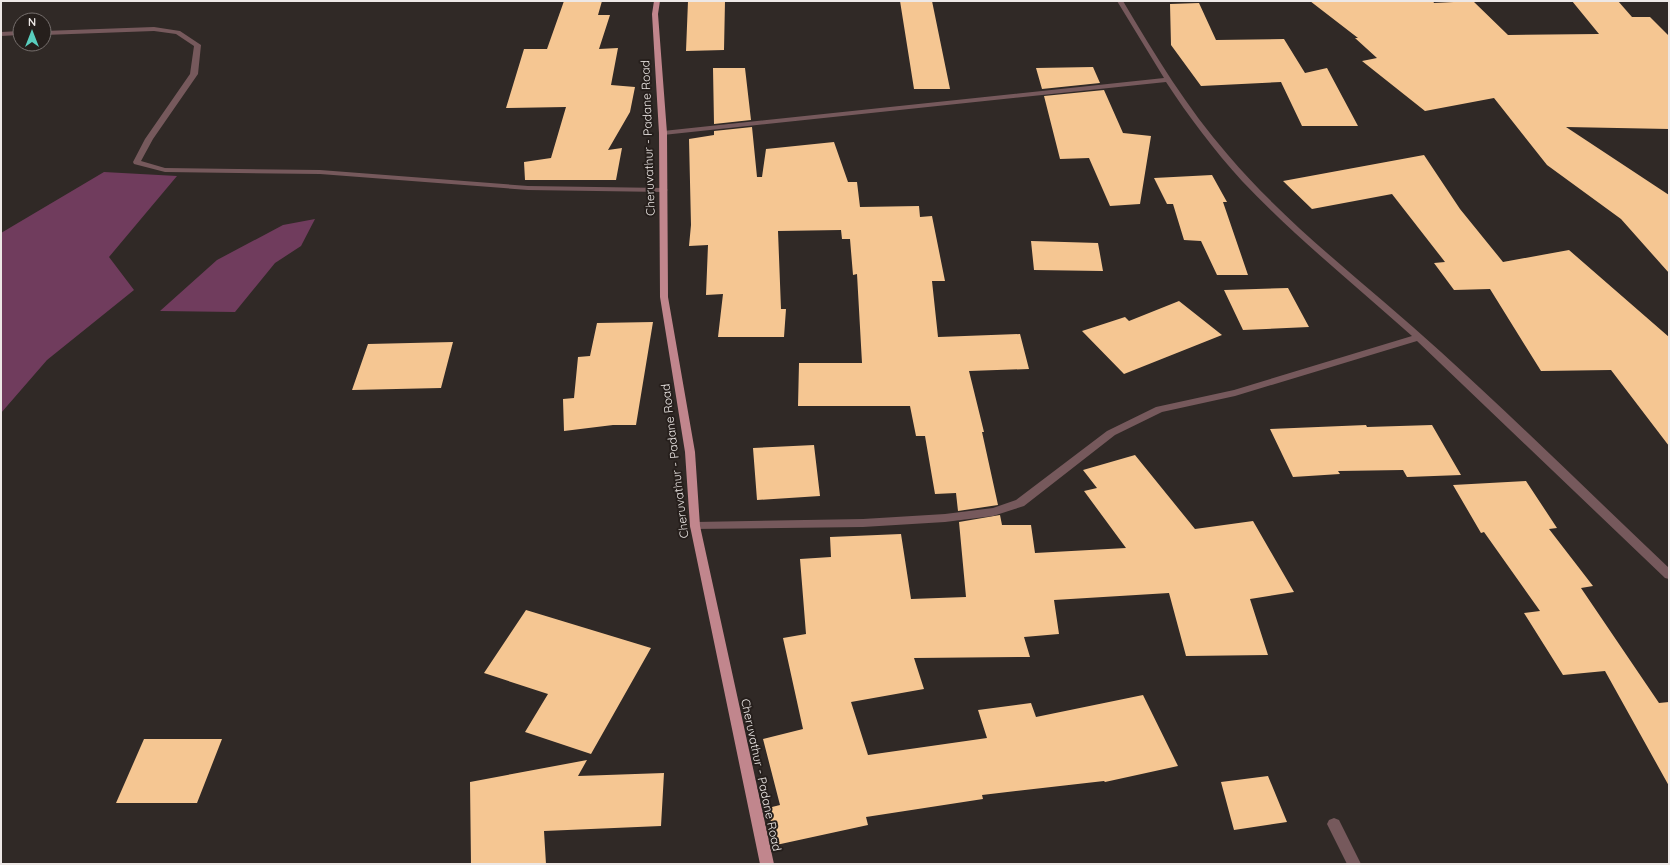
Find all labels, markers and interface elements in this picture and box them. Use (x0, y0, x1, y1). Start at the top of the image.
north arrow (12, 12, 52, 52)
text: N (28, 15, 36, 29)
street label: Cheruvathur - Padane Road (637, 60, 658, 216)
street label: Cheruvathur - Padane Road (658, 383, 691, 539)
street label: Cheruvathur - Padane Road (738, 697, 785, 853)

